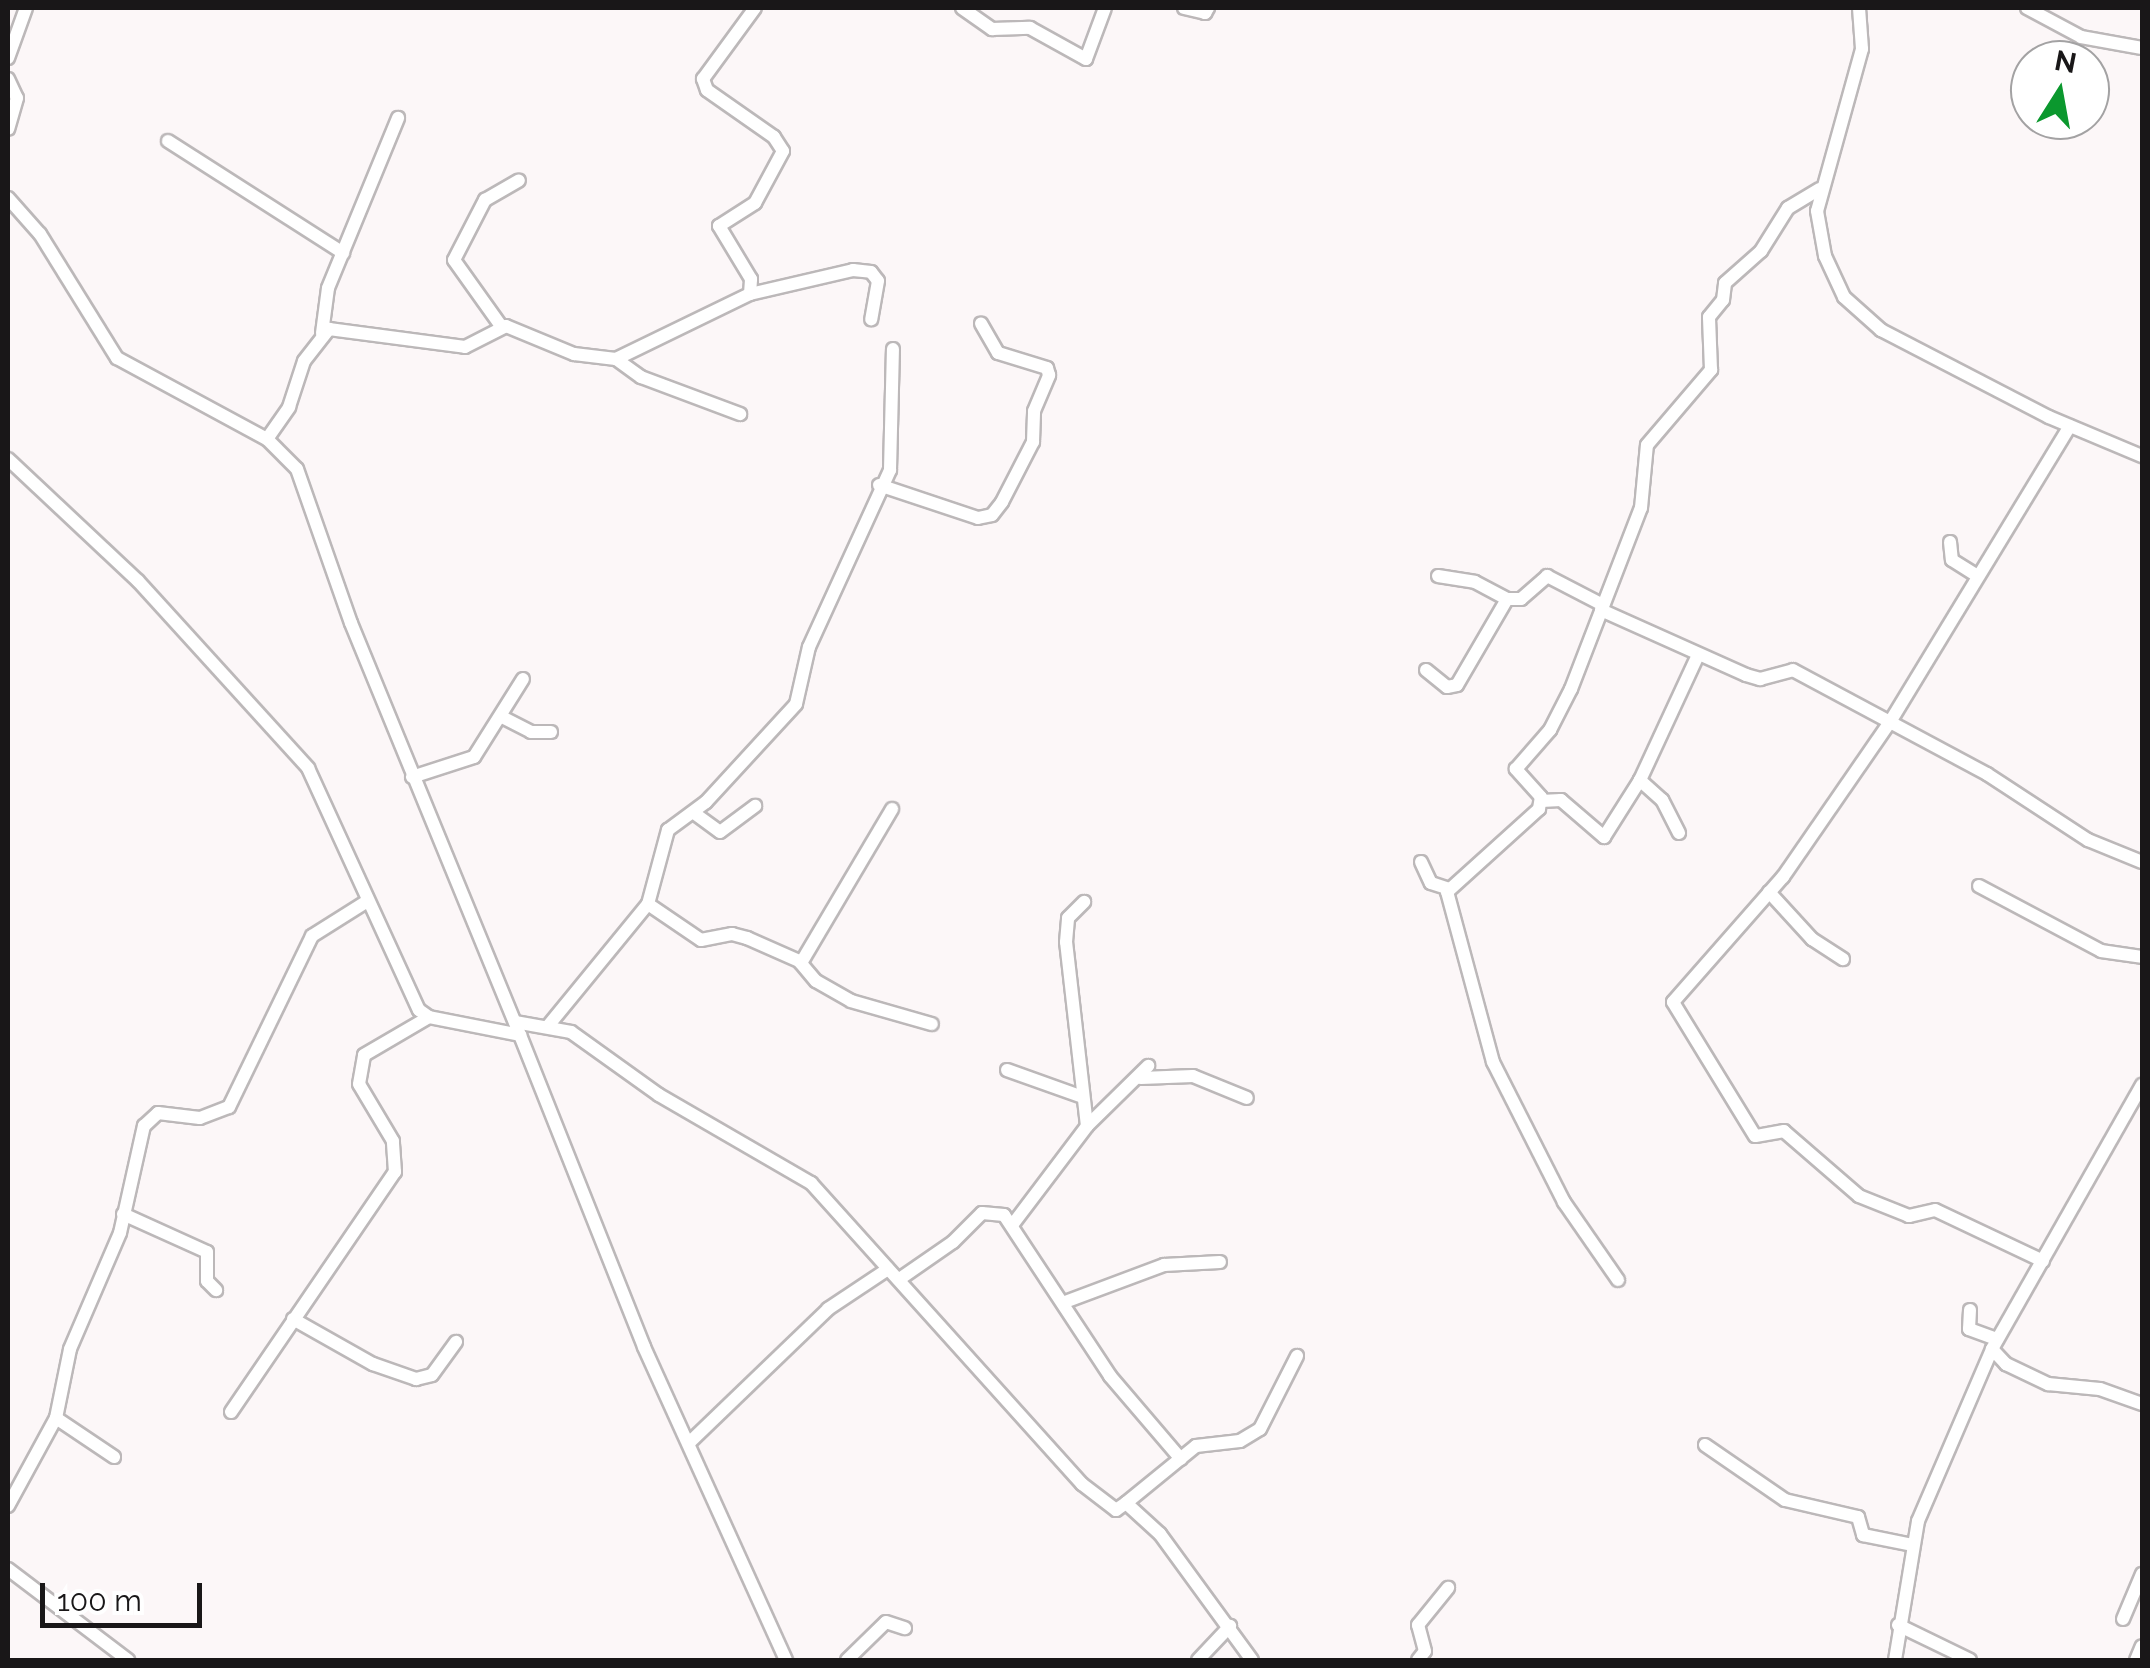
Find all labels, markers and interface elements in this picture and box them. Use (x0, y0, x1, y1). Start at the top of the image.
north arrow (2010, 40, 2110, 140)
text: N (2052, 44, 2079, 80)
scale bar (45, 1563, 208, 1625)
text: 100 m (57, 1583, 142, 1618)

